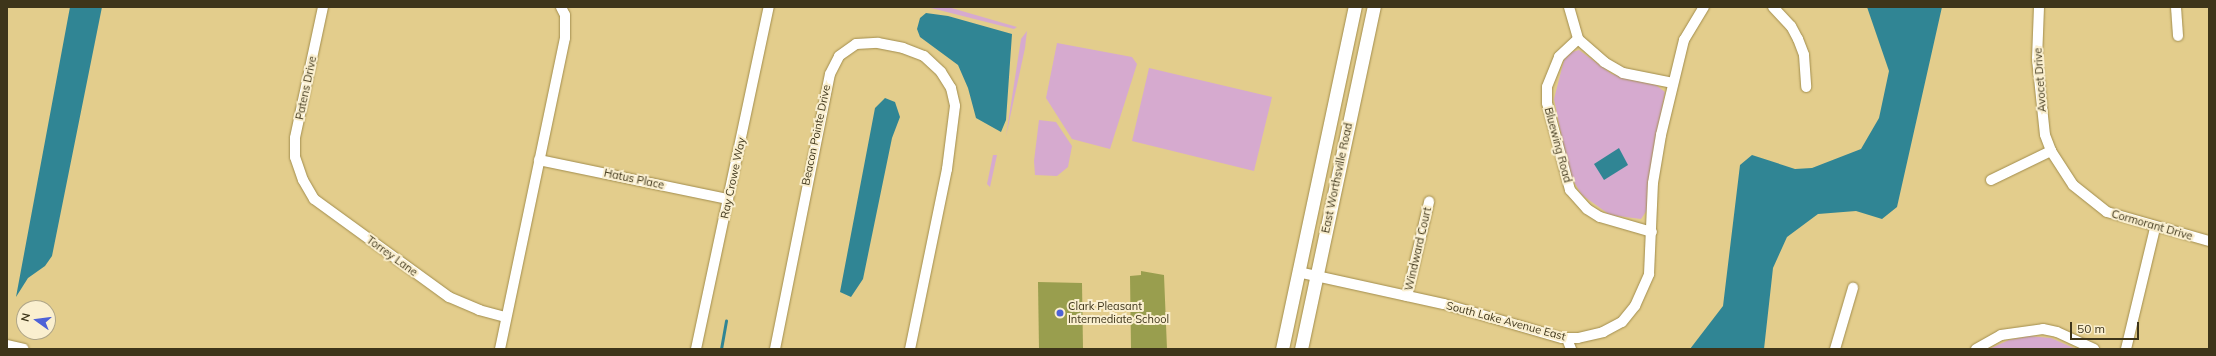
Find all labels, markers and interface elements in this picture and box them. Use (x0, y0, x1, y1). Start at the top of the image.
street label: Avocet Drive (2031, 47, 2049, 113)
street label: Patens Drive (293, 55, 319, 121)
street label: Beacon Pointe Drive (799, 84, 833, 186)
street label: Bluewing Road (1542, 106, 1574, 184)
street label: East Worthsville Road (1319, 122, 1355, 234)
street label: Ray Crowe Way (718, 136, 748, 220)
street label: Hatus Place (603, 166, 665, 192)
street label: Windward Court (1402, 206, 1434, 292)
street label: Cormorant Drive (2110, 207, 2194, 243)
street label: Torrey Lane (364, 233, 420, 279)
street label: South Lake Avenue East (1445, 299, 1567, 343)
north arrow (16, 300, 56, 340)
place label: Clark Pleasant Intermediate School (1068, 300, 1169, 326)
marker: Clark Pleasant Intermediate School (1055, 308, 1065, 318)
text: N (18, 312, 33, 323)
scale bar (2072, 314, 2141, 340)
text: 50 m (2077, 321, 2105, 336)

